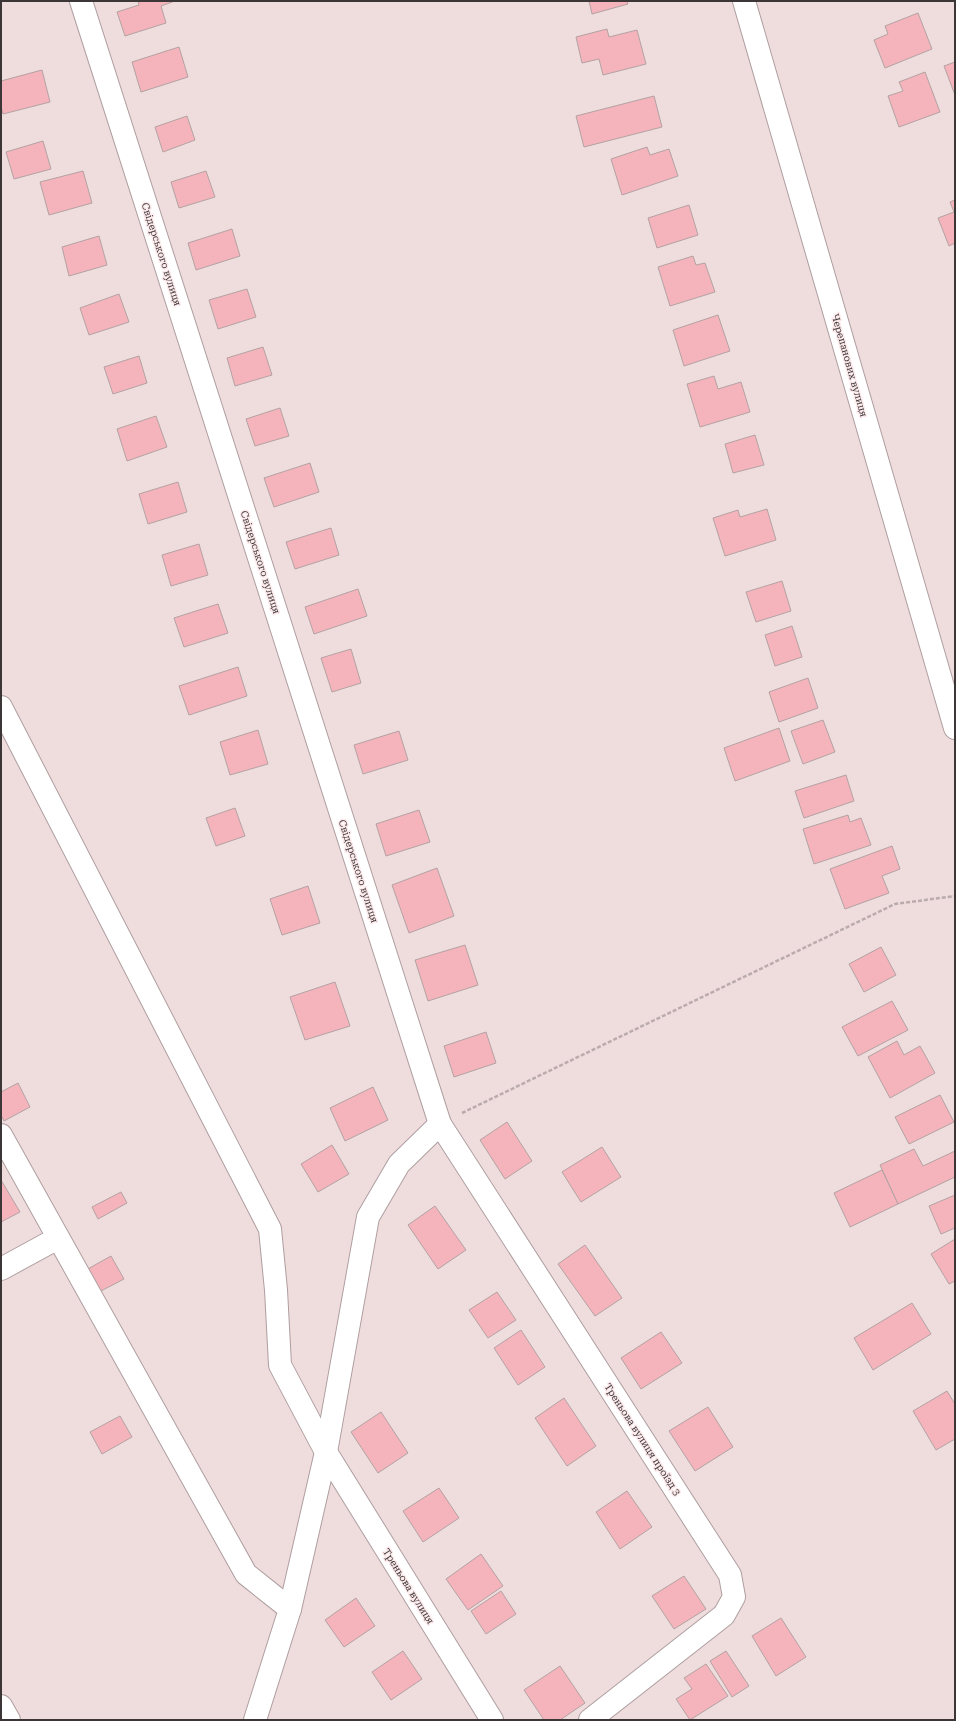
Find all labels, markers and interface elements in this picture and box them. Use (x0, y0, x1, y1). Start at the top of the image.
street label: Свiдерського вулиця (140, 201, 183, 307)
street label: Черепанових вулиця (829, 312, 870, 418)
street label: Свiдерського вулиця (239, 509, 282, 615)
street label: Свiдерського вулиця (337, 818, 380, 924)
street label: Треньова вулиця проїзд 3 (602, 1381, 683, 1498)
street label: Треньова вулиця (381, 1547, 436, 1626)

